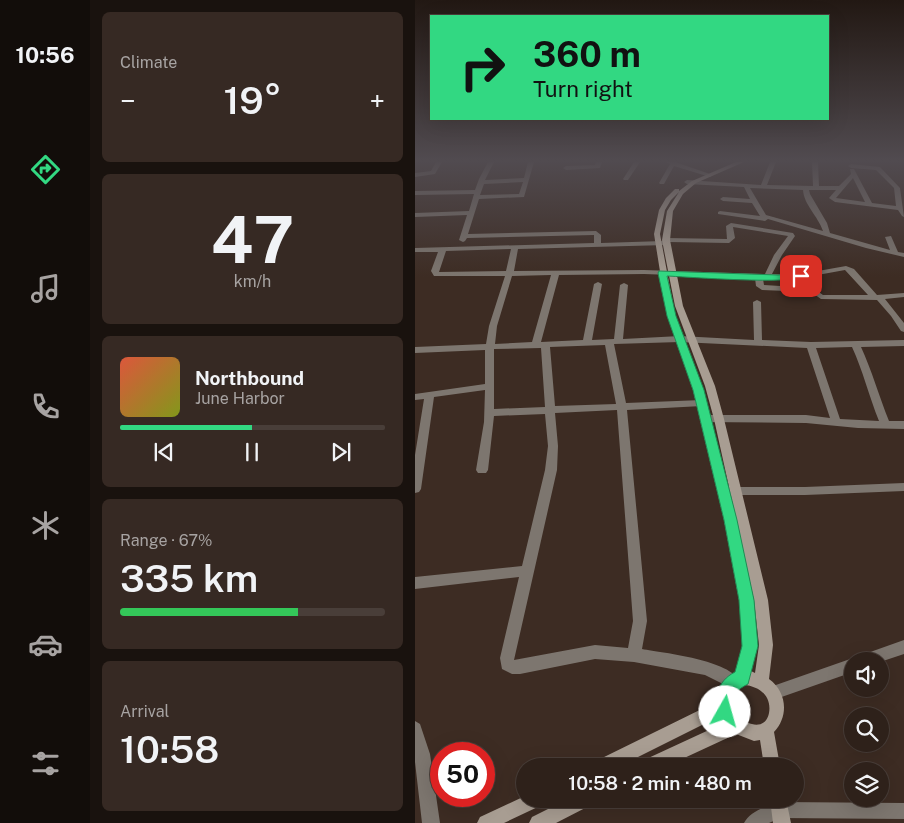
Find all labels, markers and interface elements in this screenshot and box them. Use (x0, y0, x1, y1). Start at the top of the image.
text: 360 m (533, 34, 641, 75)
icon: right (450, 35, 515, 100)
text: 10:56 (16, 42, 74, 68)
text: Climate (120, 53, 177, 72)
text: Turn right (533, 76, 633, 102)
text: 19° (223, 78, 282, 123)
text: − (120, 84, 136, 117)
text: + (369, 84, 385, 117)
icon: directions (28, 152, 63, 187)
text: 47 (211, 201, 294, 278)
pin (780, 255, 822, 297)
icon: arrive (787, 262, 815, 290)
icon: music (28, 271, 63, 306)
text: km/h (234, 272, 271, 291)
text: Northbound (195, 367, 304, 389)
icon: phone (28, 389, 63, 424)
text: June Harbor (195, 389, 285, 408)
icon: previous (150, 438, 178, 466)
icon: pause (238, 438, 266, 466)
icon: next (327, 438, 355, 466)
icon: climate (28, 508, 63, 543)
text: Range · 67% (120, 531, 212, 550)
text: 335 km (120, 556, 258, 601)
icon: car (28, 627, 63, 662)
map controls (844, 652, 889, 807)
button: sound (844, 652, 889, 697)
position arrow (698, 685, 750, 737)
text: Arrival (120, 702, 169, 721)
button: search (844, 707, 889, 752)
text: 10:58 (120, 727, 219, 772)
speed limit sign: 50 (430, 742, 495, 807)
icon: filters (28, 746, 63, 781)
button: layers (844, 762, 889, 807)
text: 10:58 · 2 min · 480 m (568, 772, 752, 794)

